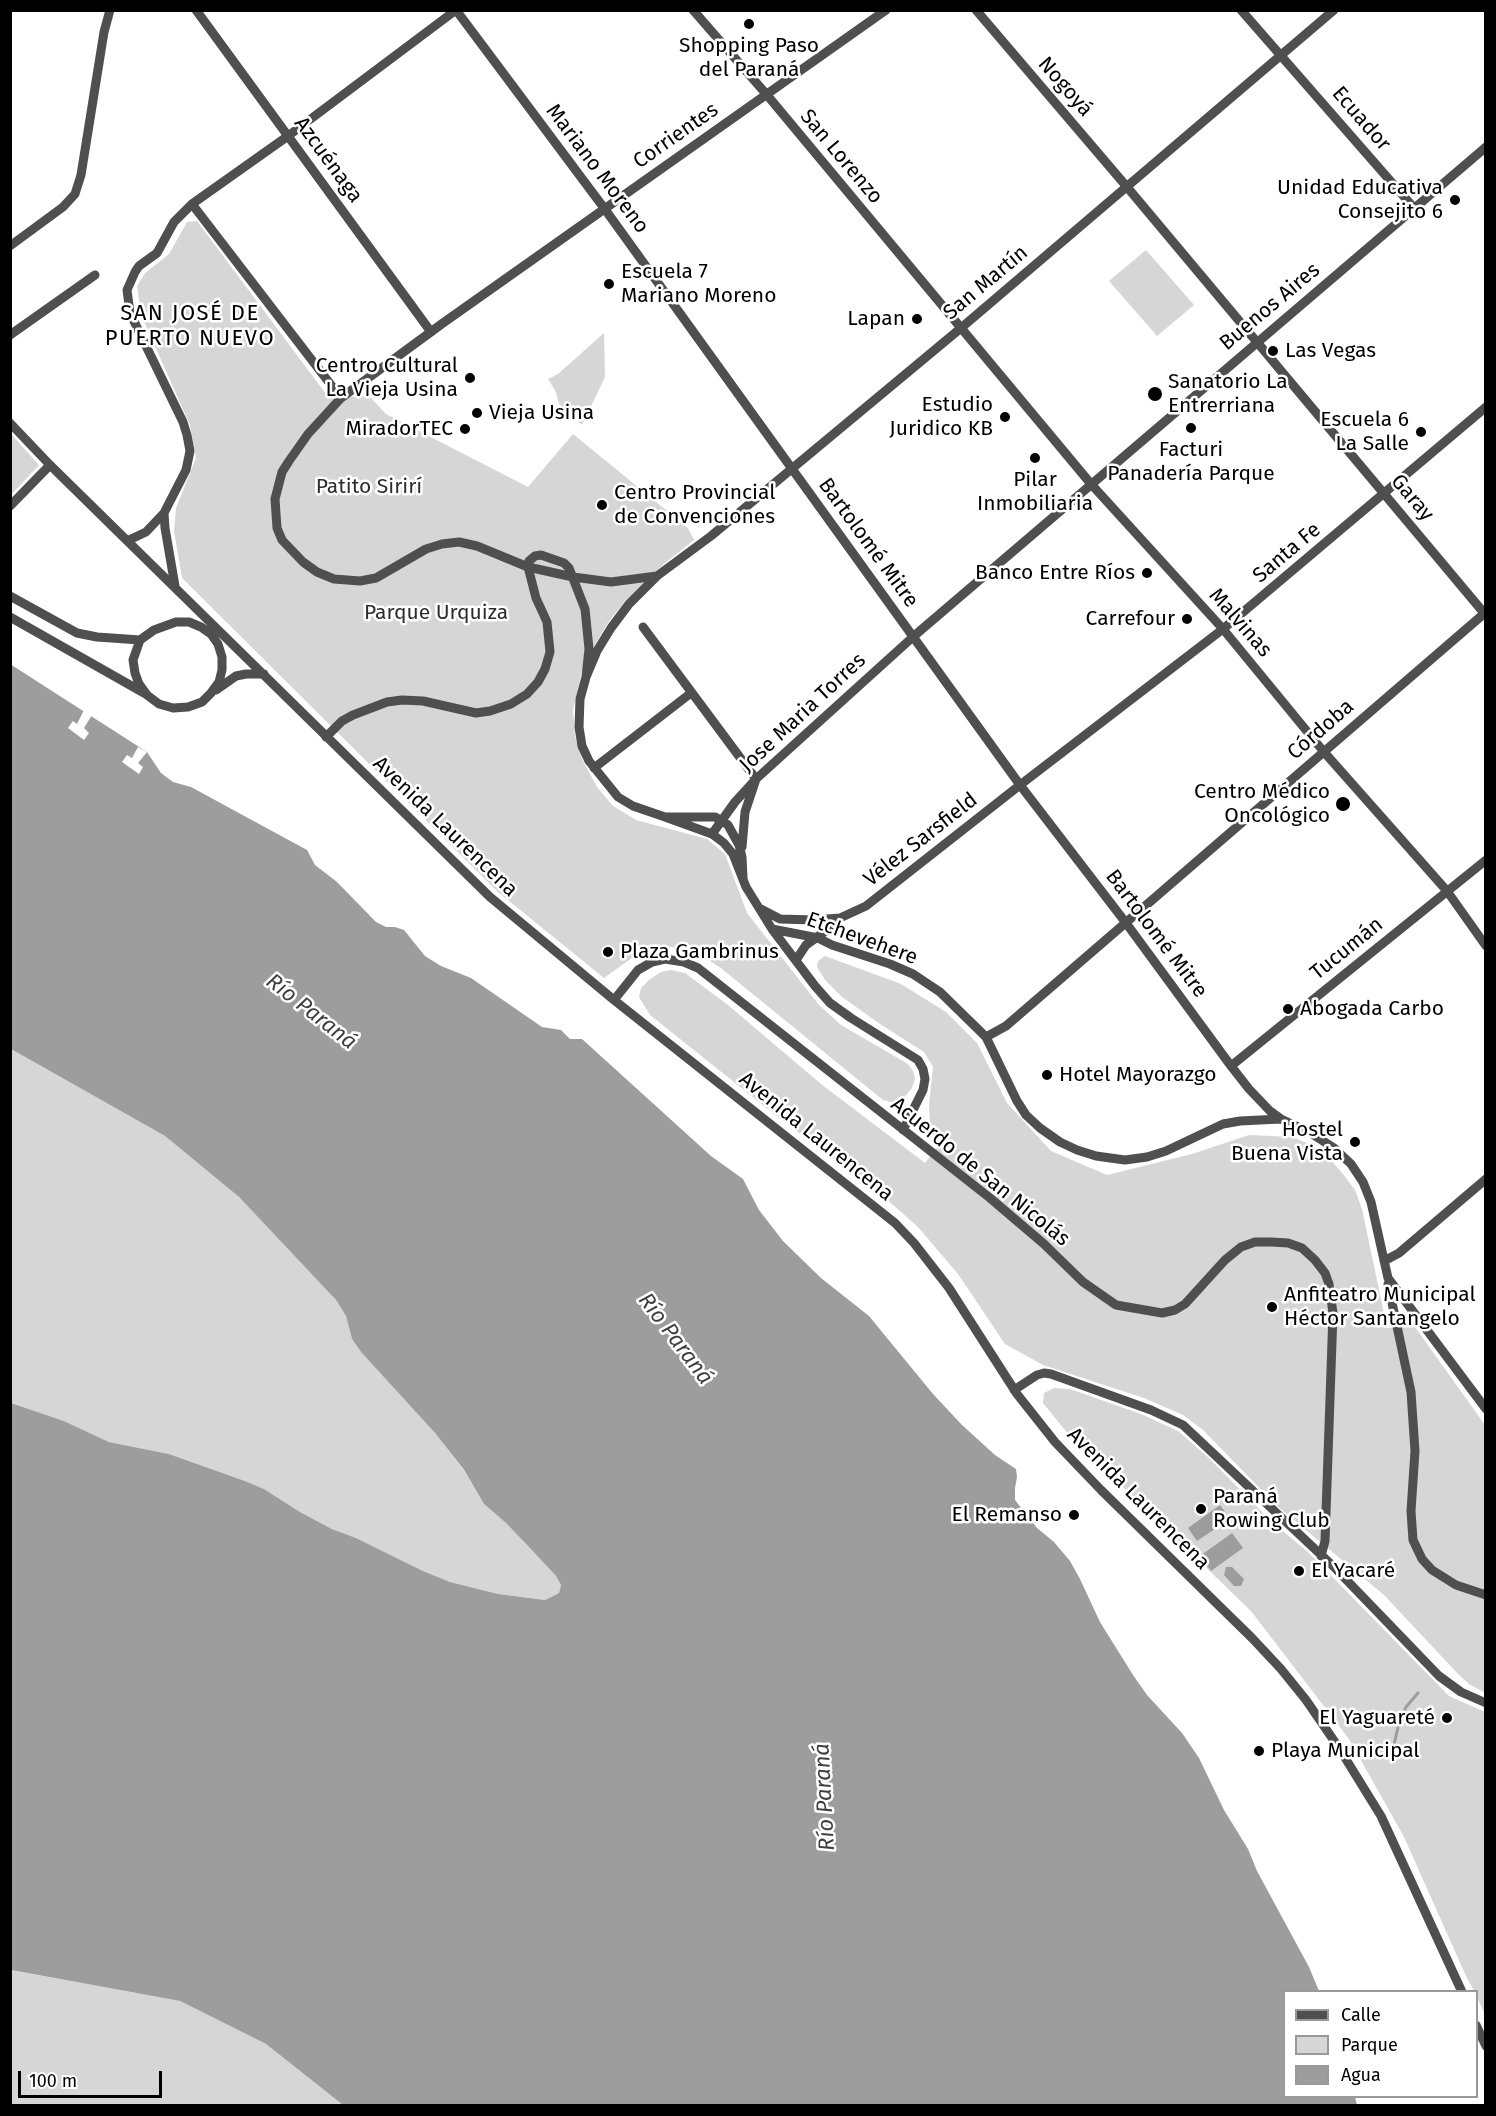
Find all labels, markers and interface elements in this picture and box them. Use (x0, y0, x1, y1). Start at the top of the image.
marker: Shopping Paso del Paraná (742, 17, 756, 31)
place label: Shopping Paso del Paraná (679, 33, 819, 83)
street label: Nogoyá (1032, 52, 1098, 122)
street label: Ecuador (1326, 82, 1396, 156)
street label: Corrientes (629, 98, 723, 174)
street label: Mariano Moreno (540, 99, 654, 239)
street label: San Lorenzo (794, 105, 888, 209)
street label: Azcuénaga (288, 112, 368, 208)
place label: Unidad Educativa Consejito 6 (1277, 175, 1443, 225)
marker: Unidad Educativa Consejito 6 (1448, 193, 1462, 207)
street label: San Martín (939, 240, 1033, 326)
street label: Buenos Aires (1215, 258, 1325, 356)
place label: Escuela 7 Mariano Moreno (621, 259, 776, 309)
marker: Escuela 7 Mariano Moreno (602, 277, 616, 291)
district label: SAN JOSÉ DE PUERTO NUEVO (105, 301, 275, 352)
place label: Lapan (847, 306, 905, 332)
marker: Lapan (910, 312, 924, 326)
place label: Las Vegas (1285, 338, 1376, 364)
marker: Las Vegas (1266, 344, 1280, 358)
place label: Centro Cultural La Vieja Usina (316, 353, 458, 403)
place label: Sanatorio La Entrerriana (1168, 369, 1288, 419)
marker: Centro Cultural La Vieja Usina (463, 371, 477, 385)
marker: Sanatorio La Entrerriana (1146, 385, 1164, 403)
place label: Estudio Juridico KB (889, 392, 993, 442)
place label: Vieja Usina (489, 400, 594, 426)
marker: Vieja Usina (470, 406, 484, 420)
place label: Escuela 6 La Salle (1320, 407, 1409, 457)
marker: Estudio Juridico KB (998, 410, 1012, 424)
place label: MiradorTEC (345, 416, 453, 442)
marker: Facturi Panadería Parque (1184, 421, 1198, 435)
marker: MiradorTEC (458, 422, 472, 436)
marker: Escuela 6 La Salle (1414, 425, 1428, 439)
place label: Facturi Panadería Parque (1107, 437, 1275, 487)
marker: Pilar Inmobiliaria (1028, 451, 1042, 465)
place label: Pilar Inmobiliaria (977, 467, 1093, 517)
street label: Garay (1385, 469, 1439, 527)
street label: Bartolomé Mitre (813, 473, 923, 613)
park label: Patito Sirirí (316, 474, 422, 500)
place label: Centro Provincial de Convenciones (614, 480, 775, 530)
marker: Centro Provincial de Convenciones (595, 498, 609, 512)
street label: Santa Fe (1248, 517, 1326, 589)
place label: Banco Entre Ríos (975, 560, 1135, 586)
marker: Banco Entre Ríos (1140, 566, 1154, 580)
street label: Malvinas (1203, 583, 1277, 663)
park label: Parque Urquiza (364, 600, 508, 626)
place label: Carrefour (1086, 606, 1175, 632)
marker: Carrefour (1180, 612, 1194, 626)
street label: Jose Maria Torres (735, 648, 871, 778)
street label: Córdoba (1283, 694, 1359, 766)
street label: Avenida Laurencena (367, 751, 523, 903)
place label: Centro Médico Oncológico (1194, 779, 1330, 829)
street label: Vélez Sarsfield (859, 788, 983, 892)
marker: Centro Médico Oncológico (1334, 795, 1352, 813)
street label: Bartolomé Mitre (1100, 865, 1212, 1003)
street label: Etchevehere (803, 907, 921, 971)
street label: Tucumán (1306, 912, 1388, 986)
place label: Plaza Gambrinus (620, 939, 779, 965)
marker: Plaza Gambrinus (601, 945, 615, 959)
water label: Río Paraná (260, 968, 362, 1056)
place label: Abogada Carbo (1300, 996, 1444, 1022)
marker: Abogada Carbo (1281, 1002, 1295, 1016)
place label: Hotel Mayorazgo (1059, 1062, 1217, 1088)
street label: Avenida Laurencena (734, 1067, 898, 1207)
marker: Hotel Mayorazgo (1040, 1068, 1054, 1082)
street label: Acuerdo de San Nicolás (885, 1092, 1075, 1252)
place label: Hostel Buena Vista (1231, 1117, 1343, 1167)
marker: Hostel Buena Vista (1348, 1135, 1362, 1149)
place label: Anfiteatro Municipal Héctor Santangelo (1284, 1282, 1476, 1332)
water label: Río Paraná (632, 1288, 718, 1390)
marker: Anfiteatro Municipal Héctor Santangelo (1265, 1300, 1279, 1314)
street label: Avenida Laurencena (1061, 1422, 1215, 1576)
place label: Paraná Rowing Club (1213, 1484, 1330, 1534)
place label: El Remanso (952, 1502, 1062, 1528)
marker: Paraná Rowing Club (1194, 1502, 1208, 1516)
marker: El Remanso (1067, 1508, 1081, 1522)
place label: El Yacaré (1311, 1558, 1395, 1584)
marker: El Yacaré (1292, 1564, 1306, 1578)
place label: El Yaguareté (1319, 1705, 1435, 1731)
marker: El Yaguareté (1440, 1711, 1454, 1725)
place label: Playa Municipal (1271, 1738, 1420, 1764)
water label: Río Paraná (809, 1743, 841, 1851)
marker: Playa Municipal (1252, 1744, 1266, 1758)
legend (1283, 1990, 1478, 2098)
text: Calle (1341, 2004, 1381, 2026)
text: Parque (1341, 2034, 1398, 2056)
scale bar (21, 2059, 165, 2097)
text: Agua (1341, 2064, 1381, 2086)
text: 100 m (29, 2070, 77, 2092)

